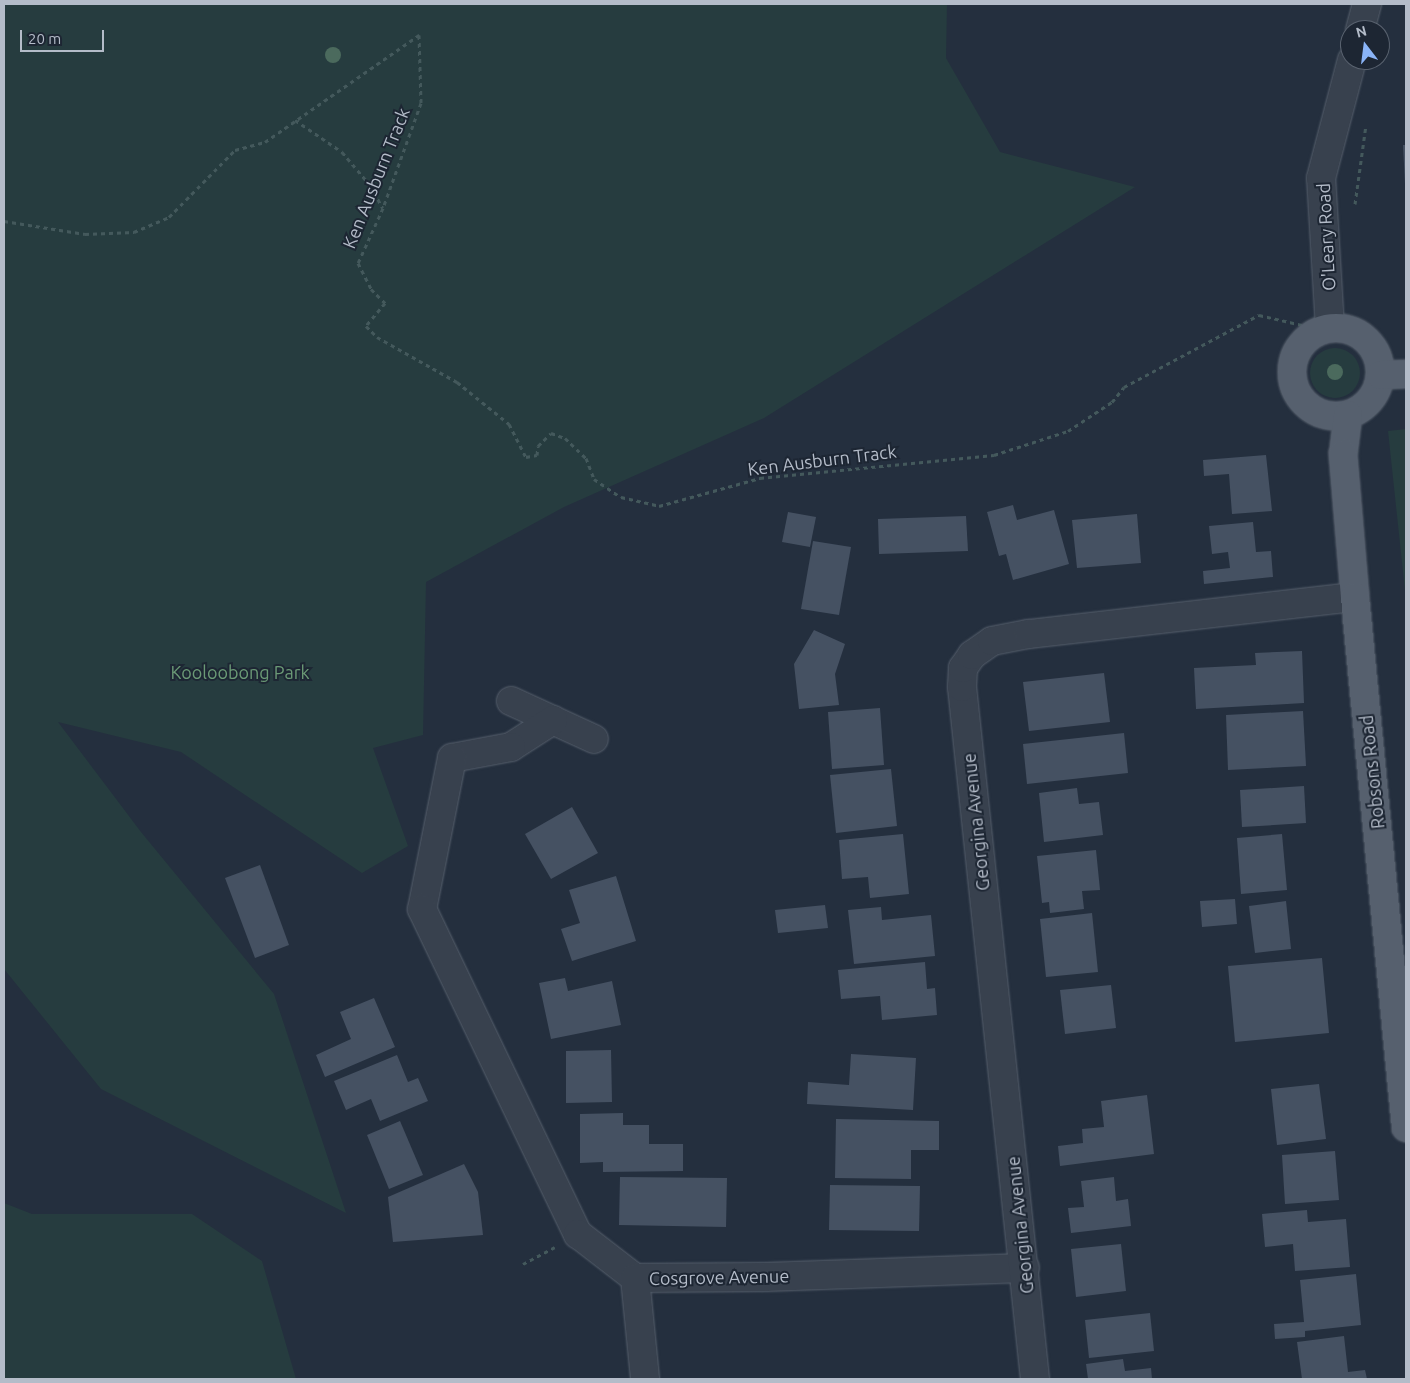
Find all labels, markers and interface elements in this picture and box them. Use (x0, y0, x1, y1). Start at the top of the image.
scale bar (22, 20, 106, 52)
north arrow (1340, 20, 1390, 70)
text: N (1354, 22, 1368, 41)
text: 20 m (28, 30, 61, 47)
street label: Ken Ausburn Track (338, 105, 414, 251)
street label: O'Leary Road (1312, 183, 1340, 291)
street label: Ken Ausburn Track (746, 440, 898, 480)
park label: Kooloobong Park (170, 661, 310, 683)
street label: Robsons Road (1355, 714, 1389, 830)
street label: Georgina Avenue (958, 752, 994, 892)
street label: Georgina Avenue (1002, 1155, 1038, 1295)
street label: Cosgrove Avenue (649, 1265, 789, 1289)

